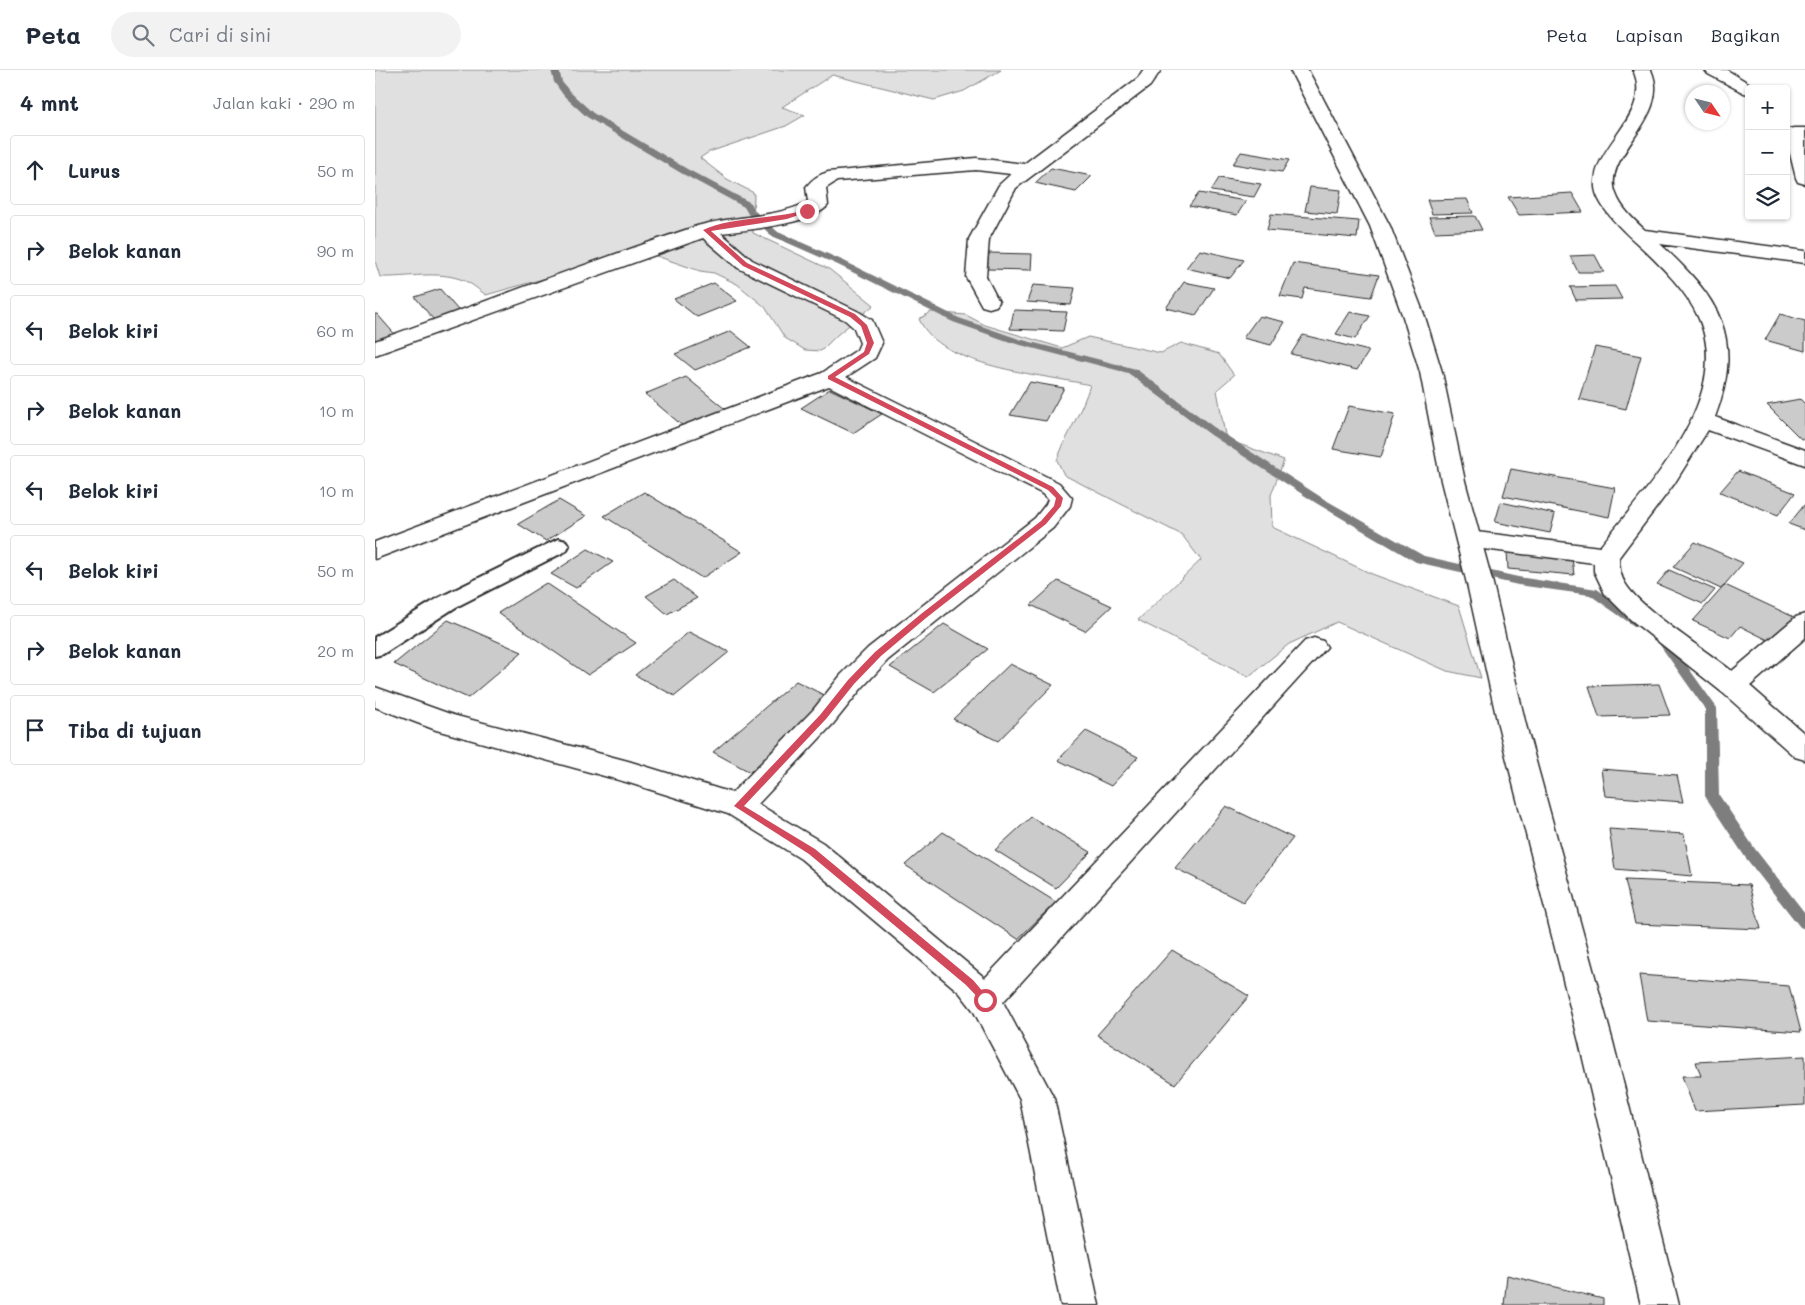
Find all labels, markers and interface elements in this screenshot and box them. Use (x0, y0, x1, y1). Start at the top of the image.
search box (111, 12, 461, 57)
text: Peta (25, 19, 81, 50)
icon: search (129, 21, 157, 49)
text: Cari di sini (169, 22, 271, 47)
text: Peta (1546, 23, 1588, 47)
text: Lapisan (1616, 23, 1683, 47)
text: Bagikan (1711, 23, 1780, 47)
north arrow (1685, 85, 1730, 130)
map controls (1745, 85, 1790, 220)
button: + (1745, 85, 1790, 130)
text: 4 mnt (20, 89, 79, 116)
text: Jalan kaki · 290 m (213, 92, 355, 113)
button: − (1745, 130, 1790, 175)
icon: ahead (21, 156, 49, 184)
text: Lurus (68, 158, 120, 183)
text: 50 m (317, 160, 354, 181)
button: layers (1745, 175, 1790, 220)
route end (796, 200, 819, 223)
icon: right (21, 236, 49, 264)
text: Belok kanan (68, 238, 181, 263)
text: 90 m (317, 240, 354, 261)
icon: left (21, 316, 49, 344)
text: Belok kiri (68, 318, 159, 343)
text: 60 m (317, 320, 354, 341)
icon: right (21, 396, 49, 424)
text: Belok kanan (68, 398, 181, 423)
text: 10 m (319, 400, 354, 421)
icon: left (21, 476, 49, 504)
text: Belok kiri (68, 478, 159, 503)
text: 10 m (319, 480, 354, 501)
icon: left (21, 556, 49, 584)
text: Belok kiri (68, 558, 159, 583)
text: 50 m (317, 560, 354, 581)
icon: right (21, 636, 49, 664)
text: Belok kanan (68, 638, 181, 663)
text: 20 m (317, 640, 354, 661)
icon: arrive (21, 716, 49, 744)
text: Tiba di tujuan (68, 718, 201, 743)
route start (974, 989, 997, 1012)

